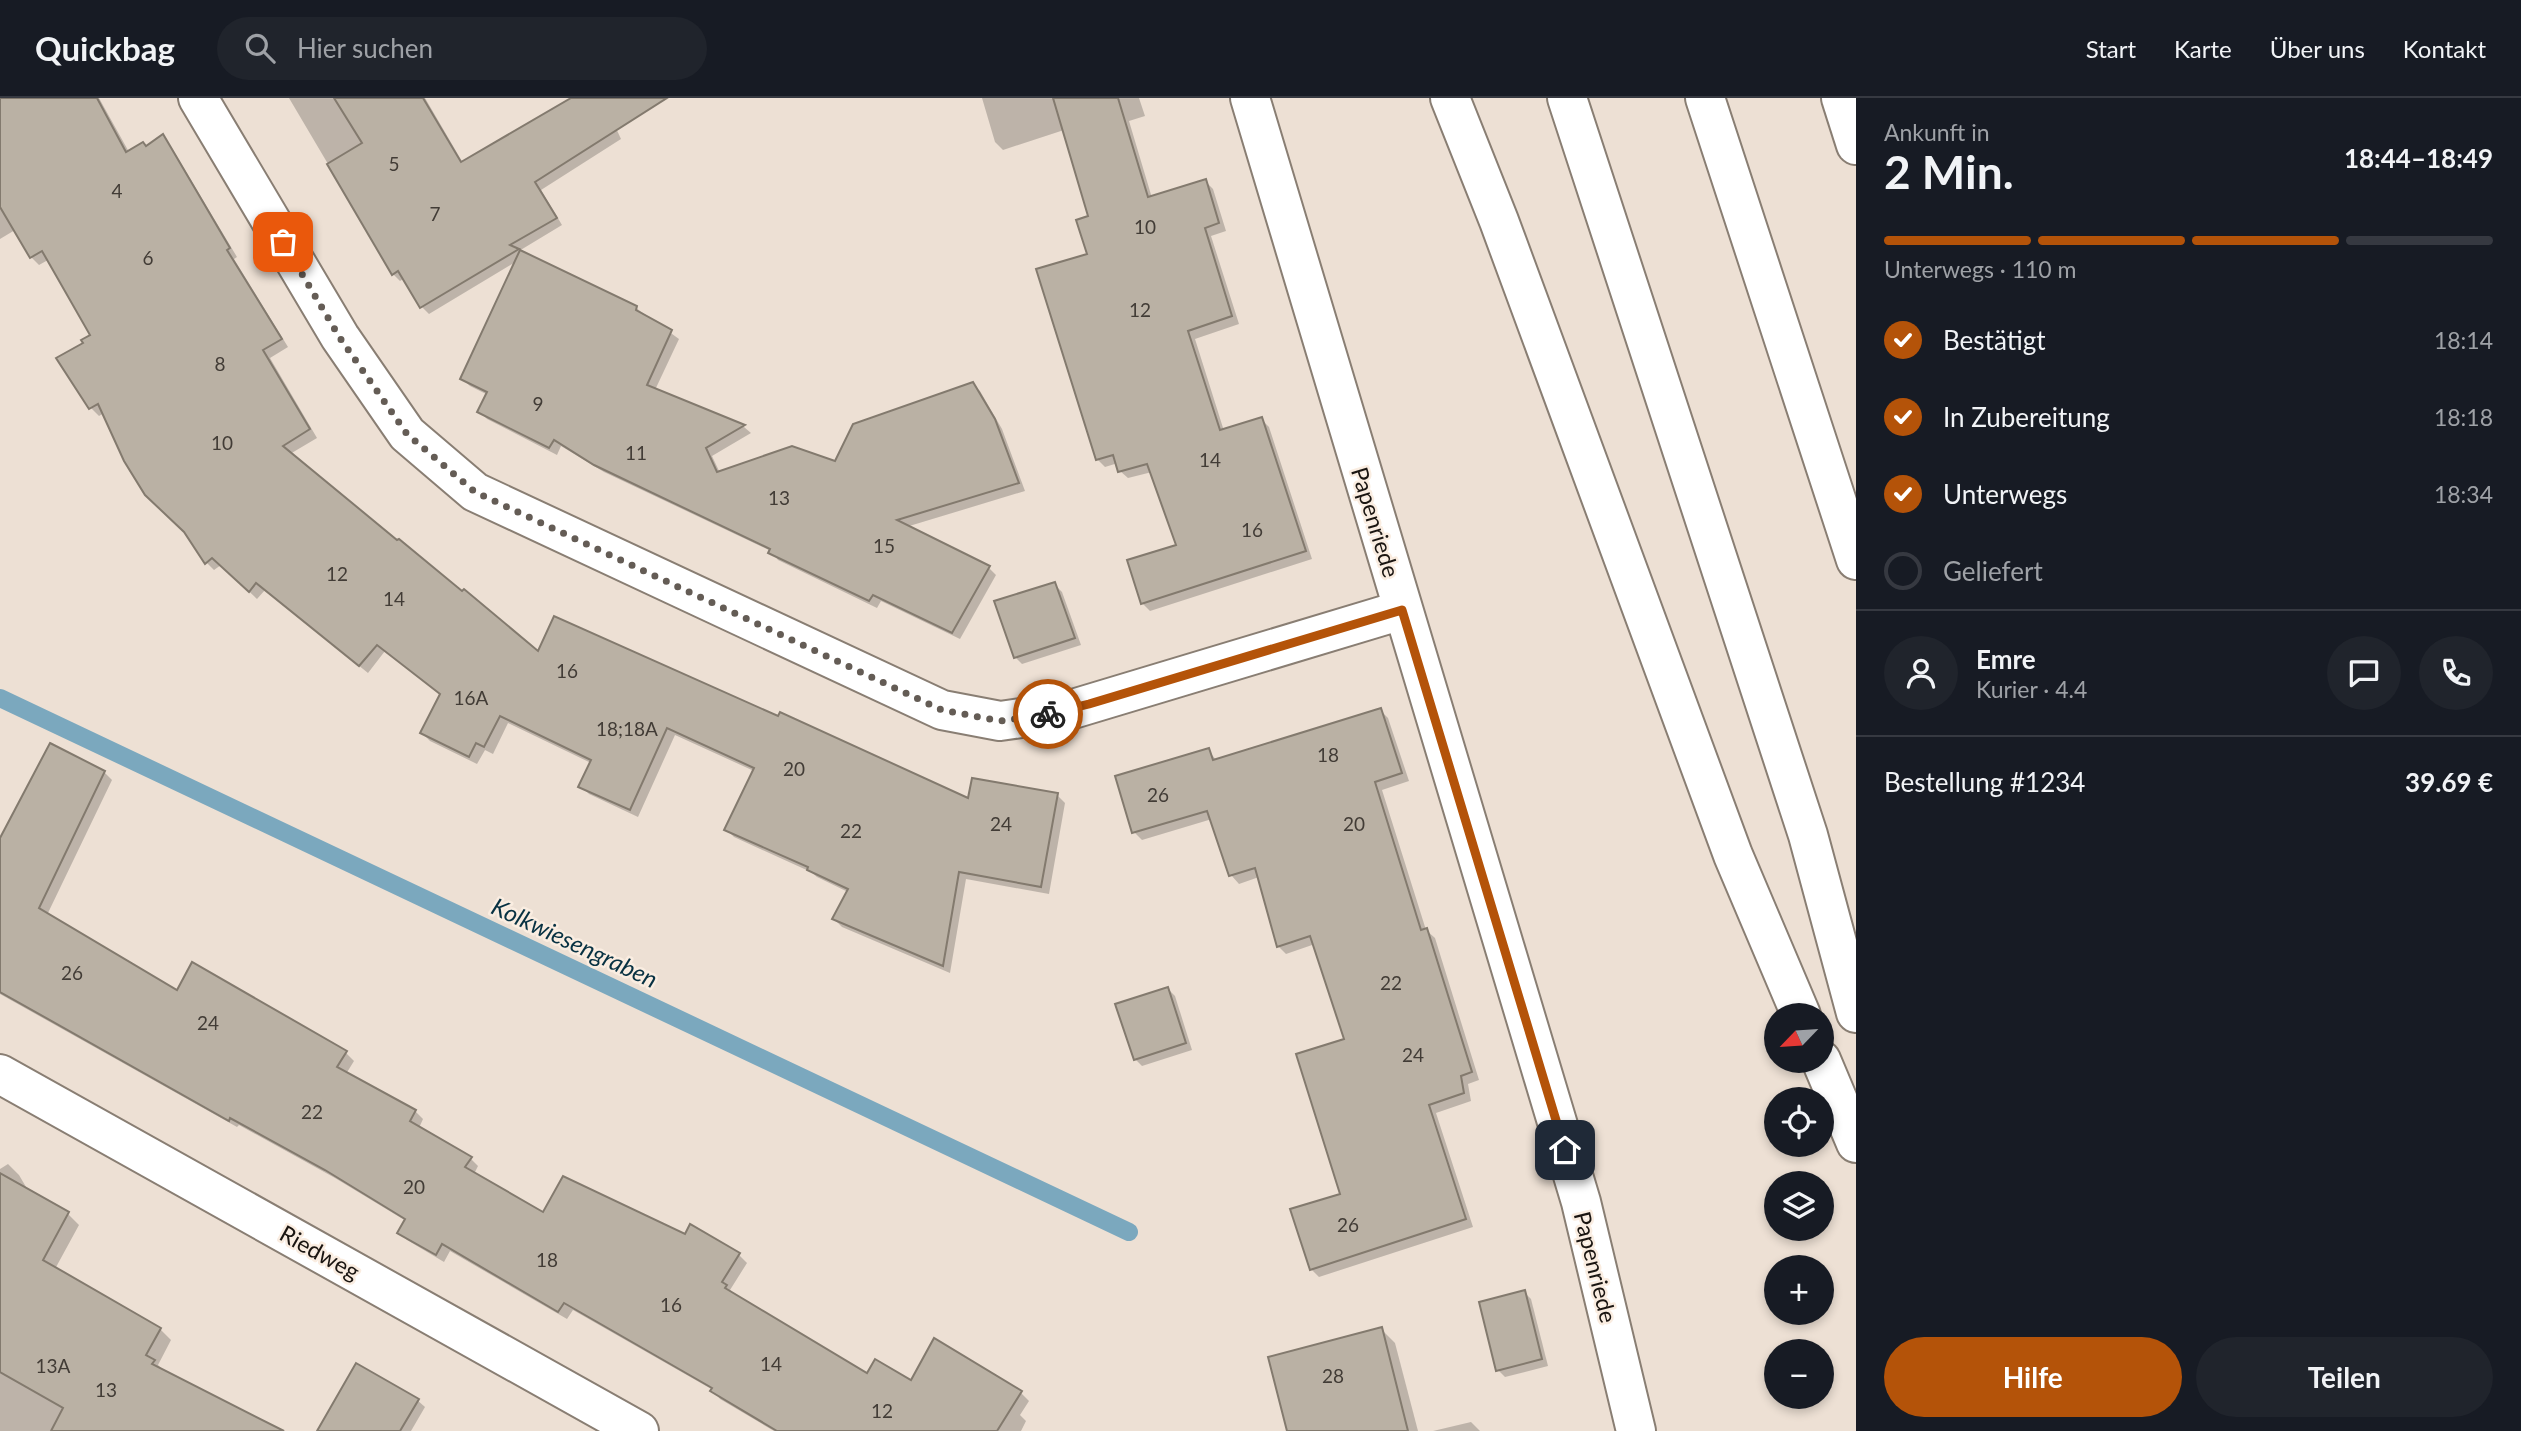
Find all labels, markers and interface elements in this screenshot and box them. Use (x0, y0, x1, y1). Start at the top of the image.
search box (217, 17, 707, 80)
text: Quickbag (35, 28, 175, 68)
icon: search (241, 29, 279, 67)
text: Hier suchen (297, 32, 433, 64)
text: Start (2086, 34, 2136, 63)
text: Karte (2174, 34, 2232, 63)
text: Über uns (2270, 34, 2365, 63)
text: Kontakt (2403, 34, 2486, 63)
text: Ankunft in (1884, 118, 1990, 146)
text: 18:44–18:49 (2344, 142, 2493, 174)
text: 2 Min. (1884, 144, 2014, 199)
house number: 5 (388, 152, 400, 175)
house number: 4 (111, 179, 123, 202)
house number: 7 (429, 202, 441, 225)
pin (253, 212, 313, 272)
house number: 10 (1134, 215, 1156, 238)
icon: bag (264, 223, 302, 261)
house number: 6 (142, 246, 154, 269)
text: Unterwegs · 110 m (1884, 255, 2077, 283)
house number: 12 (1129, 298, 1151, 321)
icon: check (1884, 321, 1922, 359)
text: Bestätigt (1943, 324, 2046, 356)
text: 18:14 (2434, 326, 2493, 354)
house number: 8 (214, 352, 226, 375)
house number: 9 (532, 392, 544, 415)
icon: check (1884, 398, 1922, 436)
text: In Zubereitung (1943, 401, 2110, 433)
text: 18:18 (2434, 403, 2493, 431)
house number: 10 (211, 431, 233, 454)
house number: 11 (625, 441, 647, 464)
house number: 14 (1199, 448, 1221, 471)
street label: Papenriede (1346, 463, 1406, 581)
icon: check (1884, 475, 1922, 513)
text: Unterwegs (1943, 478, 2067, 510)
text: 18:34 (2434, 480, 2493, 508)
house number: 13 (768, 486, 790, 509)
house number: 16 (1241, 518, 1263, 541)
house number: 15 (873, 534, 895, 557)
text: Geliefert (1943, 555, 2043, 587)
house number: 12 (326, 562, 348, 585)
house number: 14 (383, 587, 405, 610)
button: person (1884, 636, 1958, 710)
button: chat (2327, 636, 2401, 710)
button: phone (2419, 636, 2493, 710)
text: Emre (1976, 643, 2036, 675)
house number: 16 (556, 659, 578, 682)
text: Kurier · 4.4 (1976, 675, 2087, 703)
courier (1013, 679, 1083, 749)
house number: 16A (454, 686, 489, 709)
icon: bike (1029, 695, 1067, 733)
house number: 18;18A (596, 717, 658, 740)
house number: 18 (1317, 743, 1339, 766)
house number: 20 (783, 757, 805, 780)
text: Bestellung #1234 (1884, 766, 2085, 798)
text: 39.69 € (2405, 766, 2493, 798)
house number: 26 (1147, 783, 1169, 806)
house number: 24 (990, 812, 1012, 835)
house number: 20 (1343, 812, 1365, 835)
house number: 22 (840, 819, 862, 842)
water label: Kolkwiesengraben (487, 891, 663, 993)
house number: 26 (61, 961, 83, 984)
house number: 22 (1380, 971, 1402, 994)
north arrow (1764, 1003, 1834, 1073)
map controls (1764, 1003, 1834, 1409)
house number: 24 (197, 1011, 219, 1034)
house number: 24 (1402, 1043, 1424, 1066)
button: locate (1764, 1087, 1834, 1157)
house number: 22 (301, 1100, 323, 1123)
pin (1535, 1120, 1595, 1180)
icon: home (1546, 1131, 1584, 1169)
button: layers (1764, 1171, 1834, 1241)
house number: 20 (403, 1175, 425, 1198)
street label: Papenriede (1569, 1208, 1623, 1326)
house number: 26 (1337, 1213, 1359, 1236)
street label: Riedweg (275, 1219, 365, 1285)
house number: 18 (536, 1248, 558, 1271)
button: + (1764, 1255, 1834, 1325)
house number: 16 (660, 1293, 682, 1316)
button: Hilfe (1884, 1337, 2182, 1417)
button: Teilen (2196, 1337, 2493, 1417)
button: − (1764, 1339, 1834, 1409)
house number: 14 (760, 1352, 782, 1375)
house number: 13A (36, 1354, 71, 1377)
house number: 28 (1322, 1364, 1344, 1387)
house number: 13 (95, 1378, 117, 1401)
house number: 12 (871, 1399, 893, 1422)

